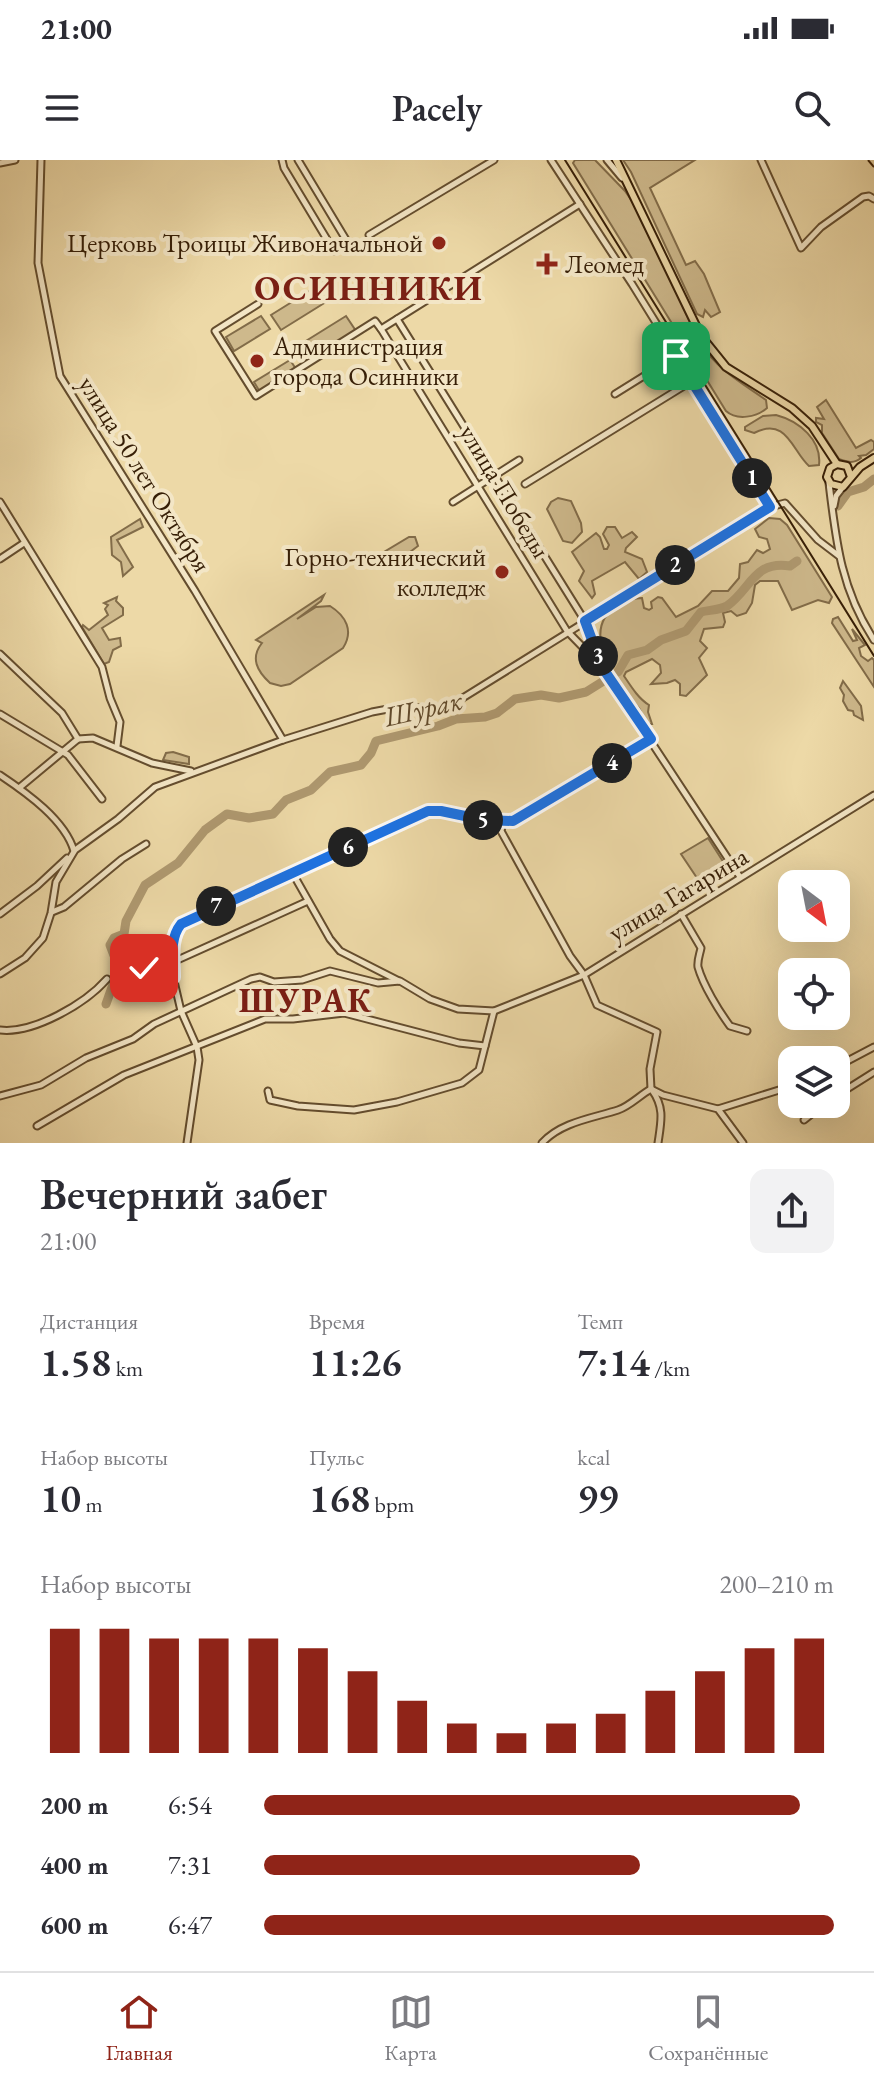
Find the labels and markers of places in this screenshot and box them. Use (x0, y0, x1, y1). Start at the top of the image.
place label: Церковь Троицы Живоначальной (67, 226, 423, 260)
marker: Церковь Троицы Живоначальной (430, 234, 448, 252)
place label: Леомед (565, 247, 644, 281)
marker: Леомед (536, 253, 558, 275)
pin (642, 322, 710, 390)
place label: Администрация города Осинники (272, 329, 459, 393)
marker: Администрация города Осинники (248, 352, 266, 370)
pin: 1 (732, 458, 772, 498)
place label: Горно-технический колледж (285, 540, 486, 604)
pin: 2 (655, 545, 695, 585)
marker: Горно-технический колледж (493, 563, 511, 581)
pin: 3 (578, 636, 618, 676)
pin: 4 (592, 743, 632, 783)
pin: 5 (463, 800, 503, 840)
pin: 6 (328, 827, 368, 867)
pin: 7 (196, 886, 236, 926)
pin (110, 934, 178, 1002)

